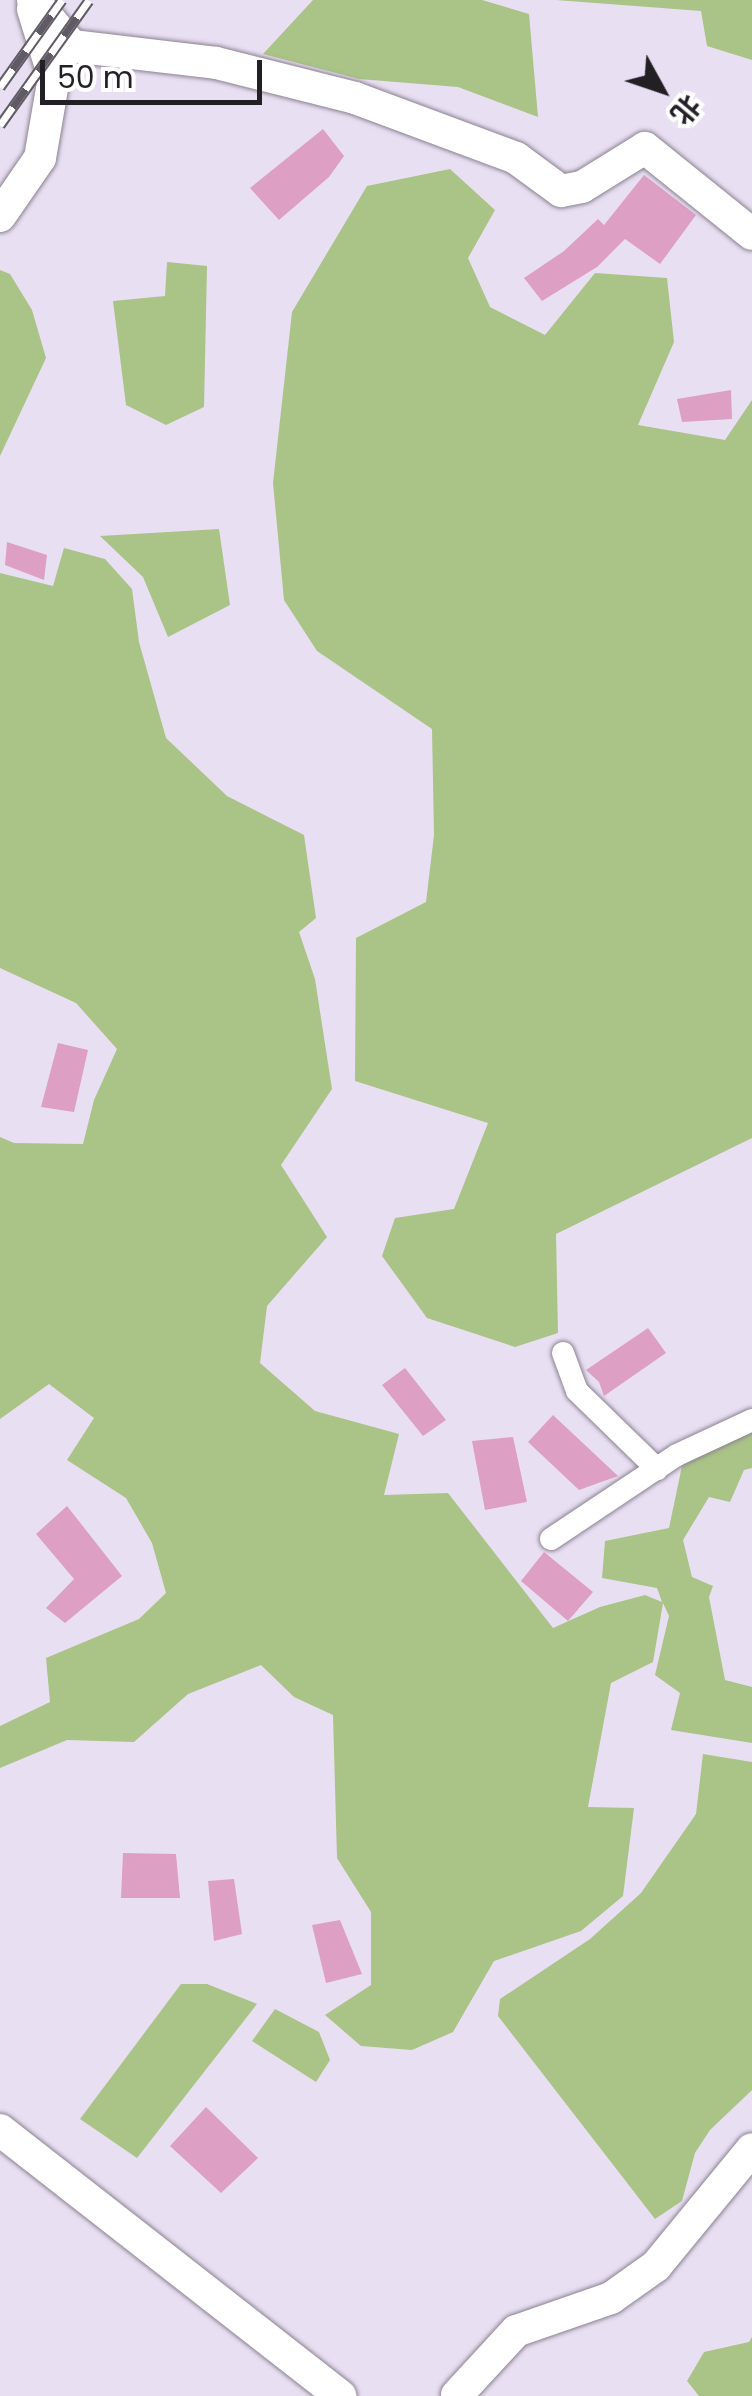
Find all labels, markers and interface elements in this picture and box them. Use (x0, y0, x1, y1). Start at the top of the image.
scale bar (45, 40, 268, 102)
north arrow (612, 40, 712, 140)
text: 50 m (57, 56, 134, 99)
text: 北 (661, 86, 709, 133)

